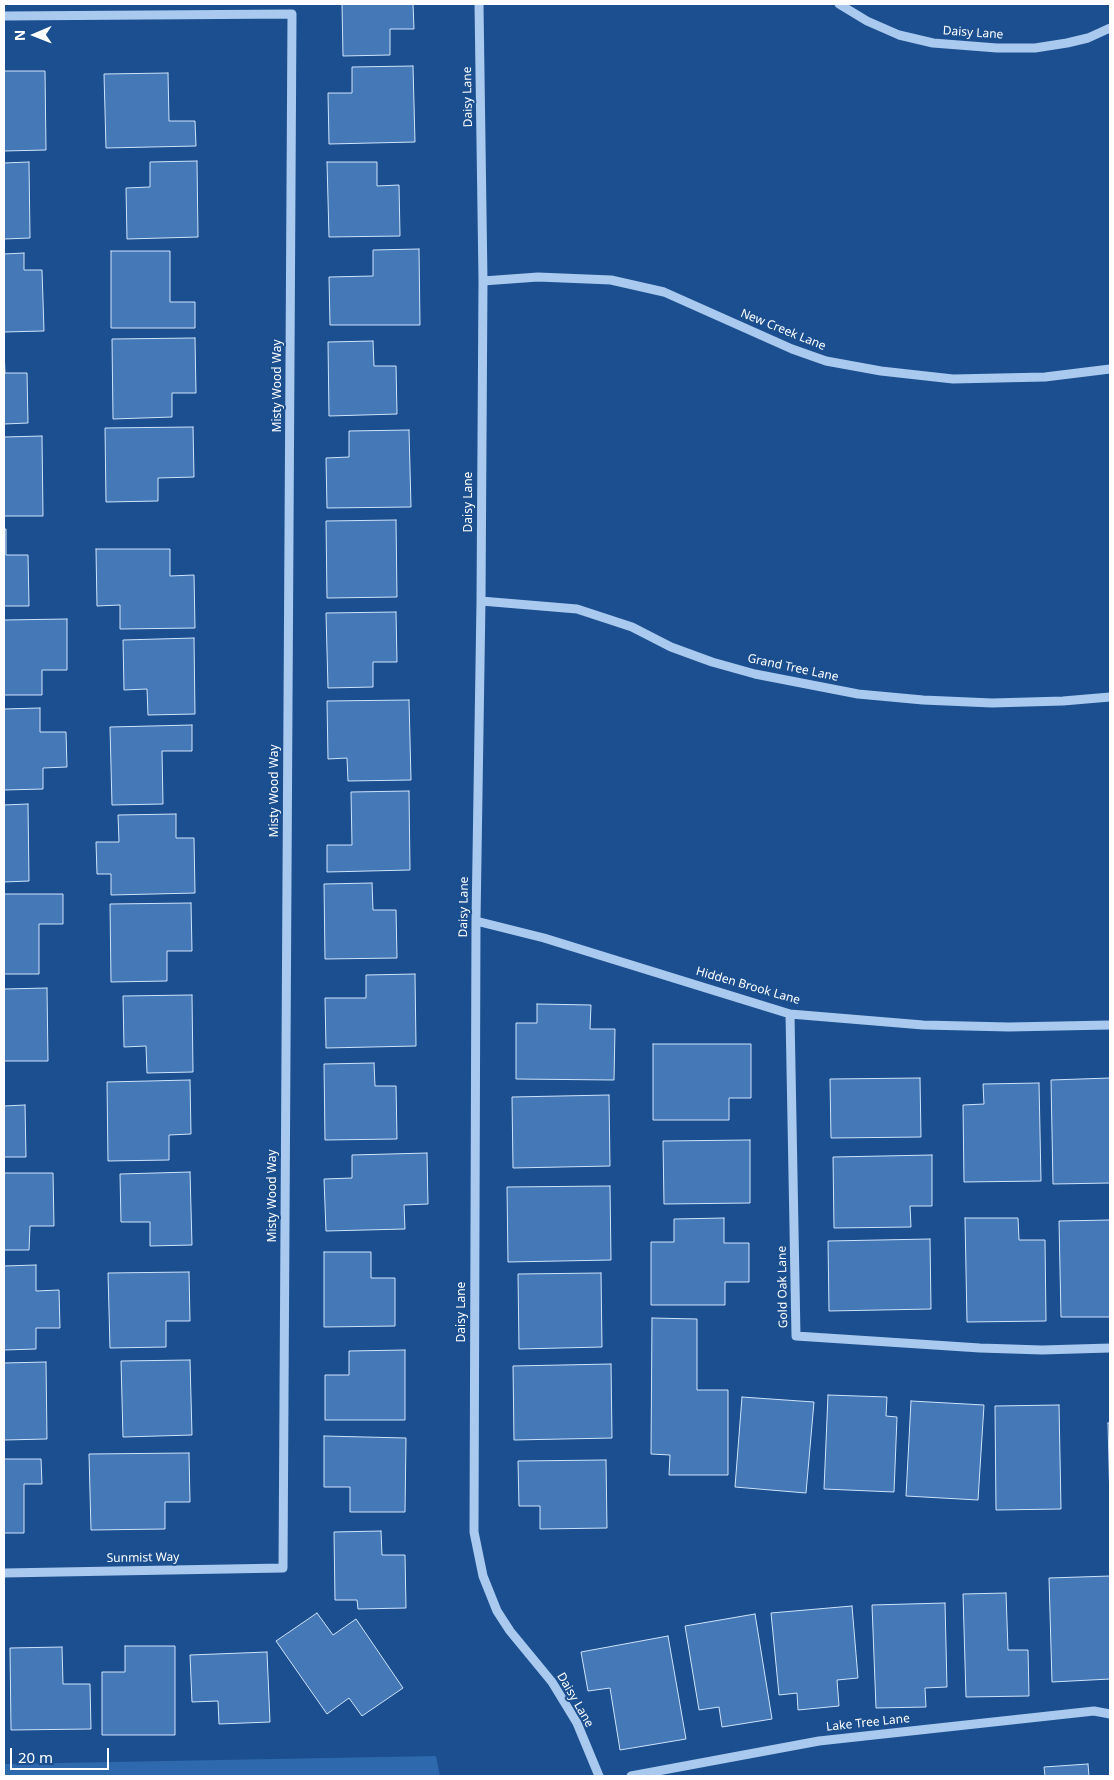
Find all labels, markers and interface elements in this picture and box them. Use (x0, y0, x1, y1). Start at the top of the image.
north arrow (10, 10, 60, 60)
street label: Daisy Lane (942, 24, 1004, 42)
text: N (10, 29, 29, 41)
street label: Daisy Lane (460, 66, 476, 128)
street label: New Creek Lane (738, 306, 828, 354)
street label: Misty Wood Way (271, 339, 285, 433)
street label: Daisy Lane (462, 472, 476, 532)
street label: Grand Tree Lane (746, 651, 840, 685)
street label: Misty Wood Way (268, 744, 282, 838)
street label: Daisy Lane (456, 876, 472, 938)
street label: Hidden Brook Lane (694, 964, 802, 1008)
street label: Misty Wood Way (266, 1149, 280, 1243)
street label: Gold Oak Lane (775, 1246, 791, 1328)
street label: Daisy Lane (455, 1282, 469, 1342)
street label: Sunmist Way (107, 1550, 179, 1566)
street label: Daisy Lane (554, 1670, 596, 1730)
street label: Lake Tree Lane (825, 1711, 911, 1735)
scale bar (12, 1738, 111, 1770)
text: 20 m (18, 1747, 53, 1767)

